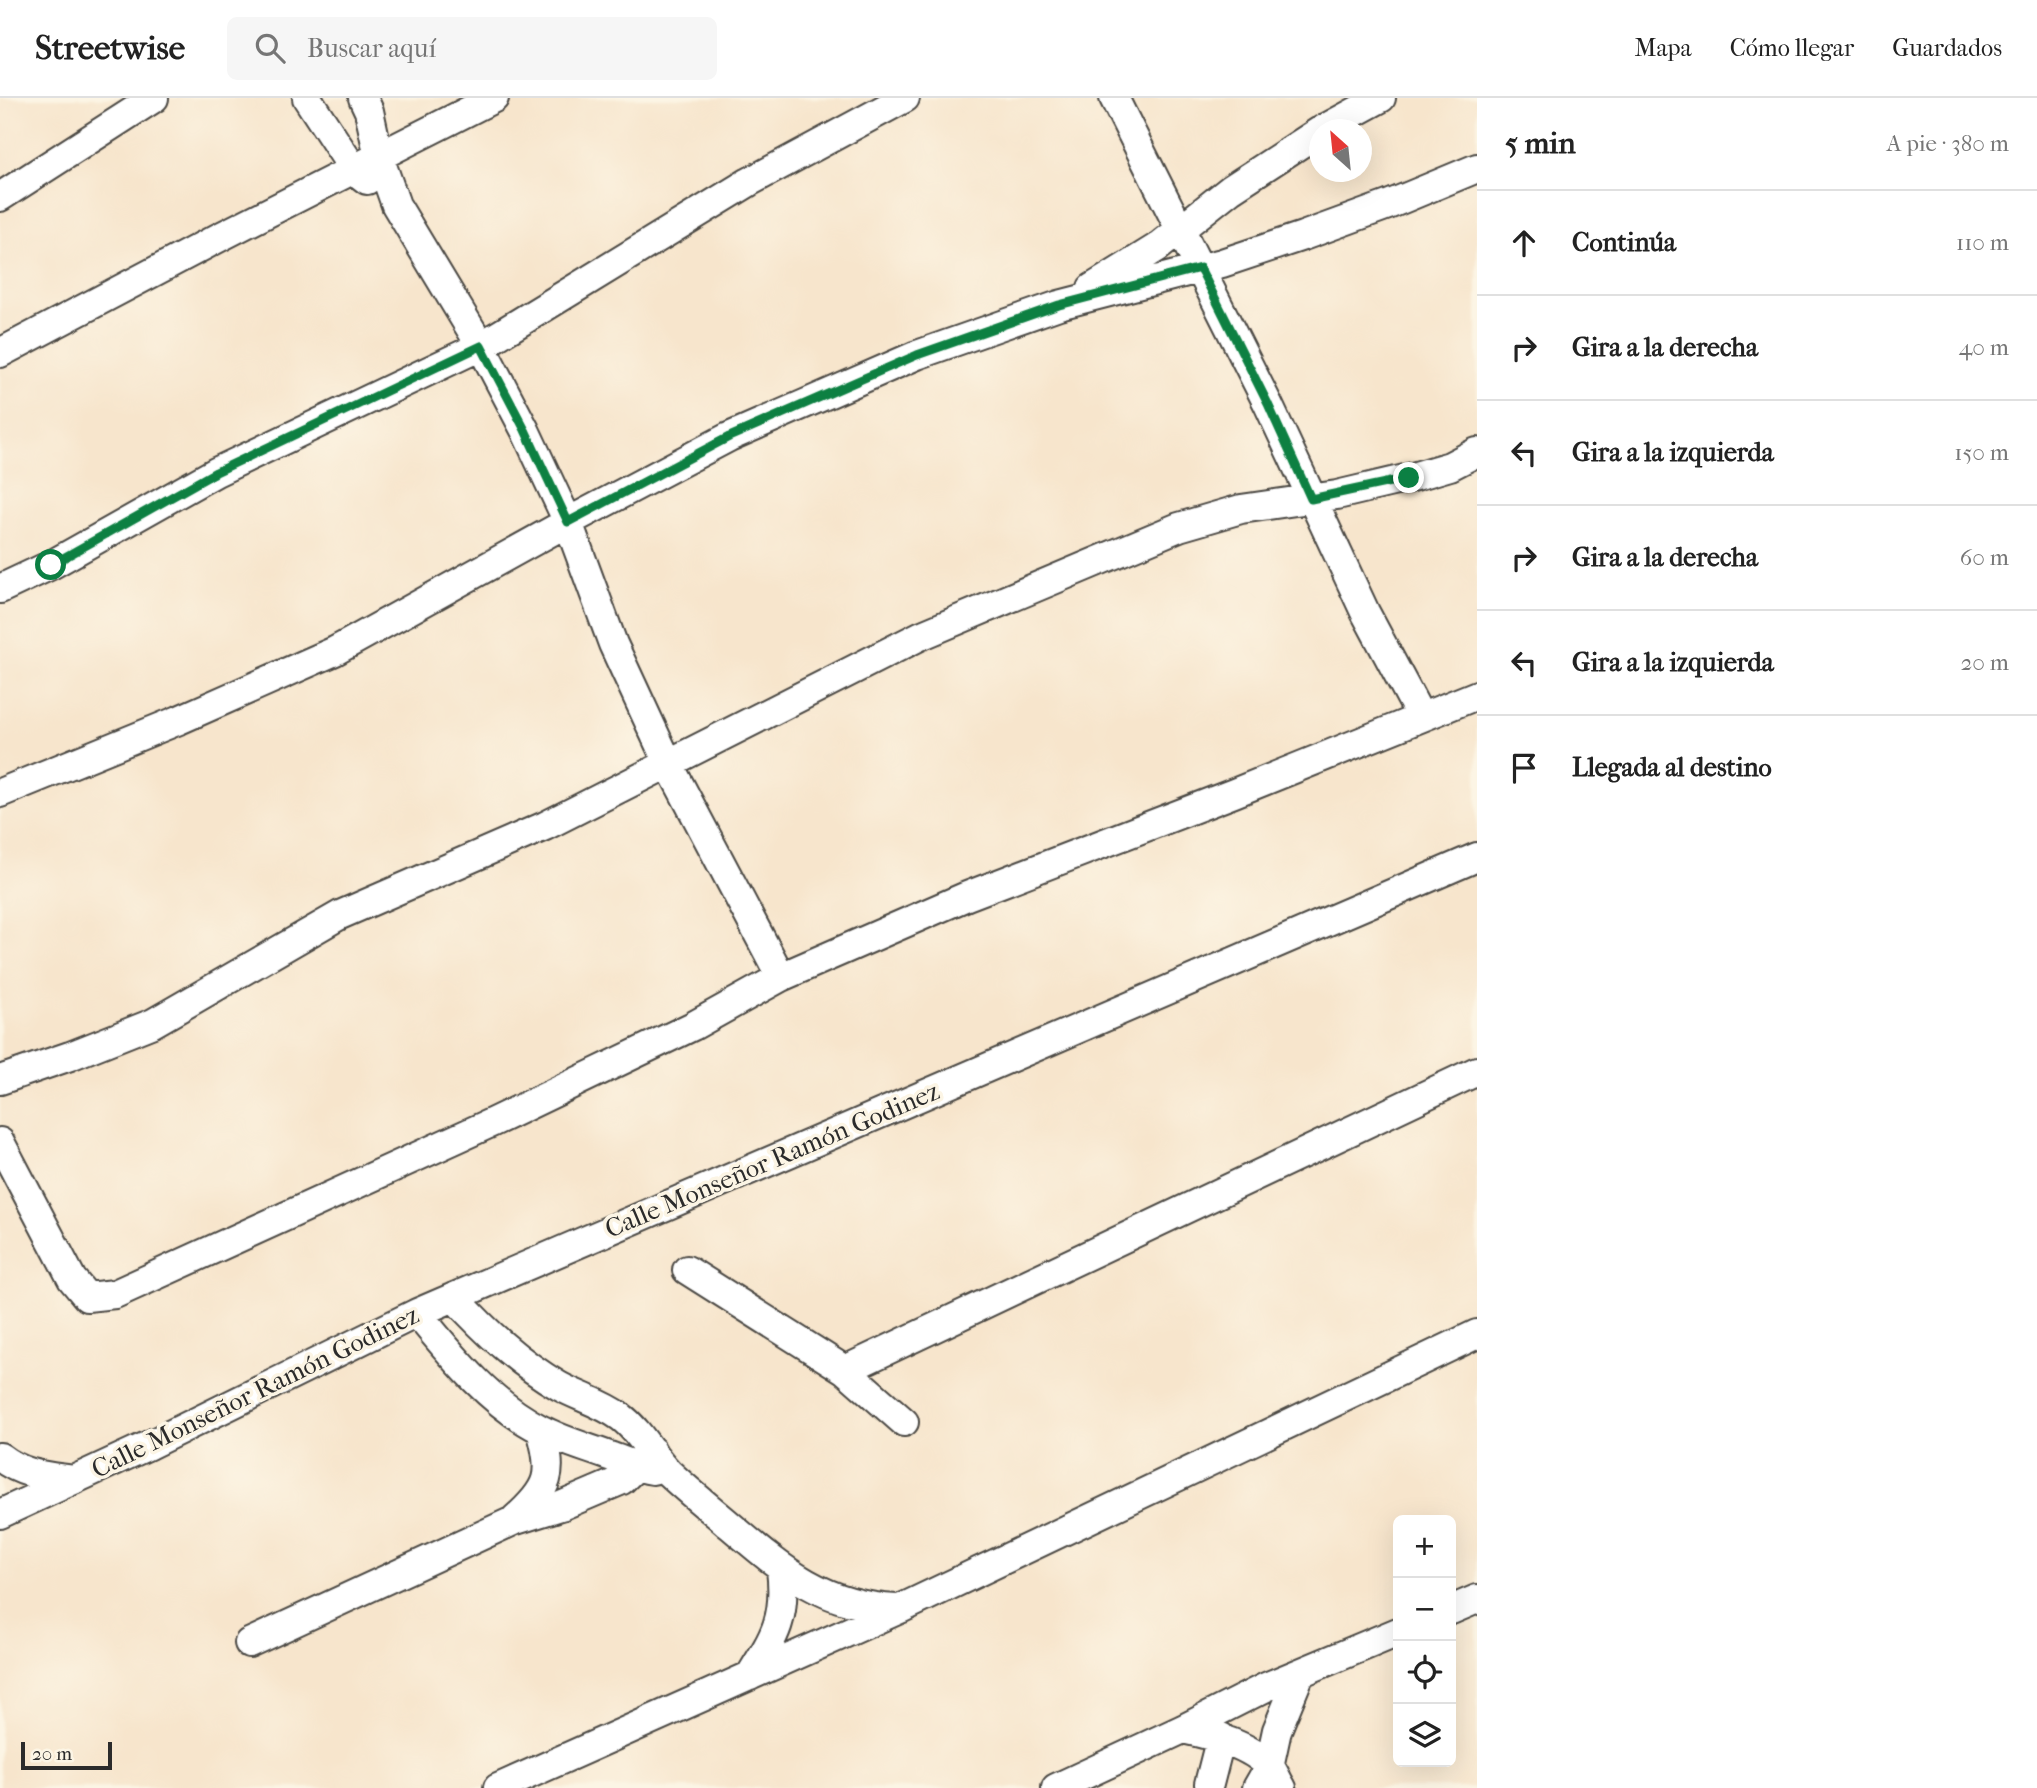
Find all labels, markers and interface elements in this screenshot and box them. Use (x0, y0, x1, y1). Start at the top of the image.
search box (227, 17, 717, 80)
text: Streetwise (35, 29, 185, 68)
icon: search (251, 29, 289, 67)
text: Buscar aquí (307, 33, 436, 64)
text: Mapa (1634, 34, 1692, 62)
text: Cómo llegar (1730, 34, 1854, 62)
text: Guardados (1892, 34, 2002, 62)
north arrow (1309, 119, 1372, 182)
text: 5 min (1505, 126, 1576, 161)
text: A pie · 380 m (1887, 130, 2009, 157)
icon: ahead (1505, 224, 1543, 262)
text: Continúa (1572, 227, 1676, 258)
text: 110 m (1956, 229, 2009, 256)
icon: right (1505, 329, 1543, 367)
text: Gira a la derecha (1572, 332, 1758, 363)
text: 40 m (1959, 334, 2009, 361)
icon: left (1505, 434, 1543, 472)
text: Gira a la izquierda (1572, 437, 1774, 468)
text: 150 m (1954, 439, 2009, 466)
route end (1393, 462, 1424, 493)
icon: right (1505, 539, 1543, 577)
text: Gira a la derecha (1572, 542, 1758, 573)
text: 60 m (1960, 544, 2009, 571)
route start (35, 549, 66, 580)
icon: left (1505, 644, 1543, 682)
text: Gira a la izquierda (1572, 647, 1774, 678)
text: 20 m (1960, 649, 2009, 676)
icon: arrive (1505, 749, 1543, 787)
text: Llegada al destino (1572, 752, 1772, 783)
street label: Calle Monseñor Ramón Godinez (600, 1075, 944, 1245)
street label: Calle Monseñor Ramón Godinez (86, 1299, 424, 1485)
map controls (1393, 1515, 1456, 1767)
button: + (1393, 1515, 1456, 1578)
button: − (1393, 1578, 1456, 1641)
button: locate (1393, 1641, 1456, 1704)
button: layers (1393, 1704, 1456, 1767)
scale bar (21, 1739, 112, 1771)
text: 20 m (32, 1743, 72, 1765)

